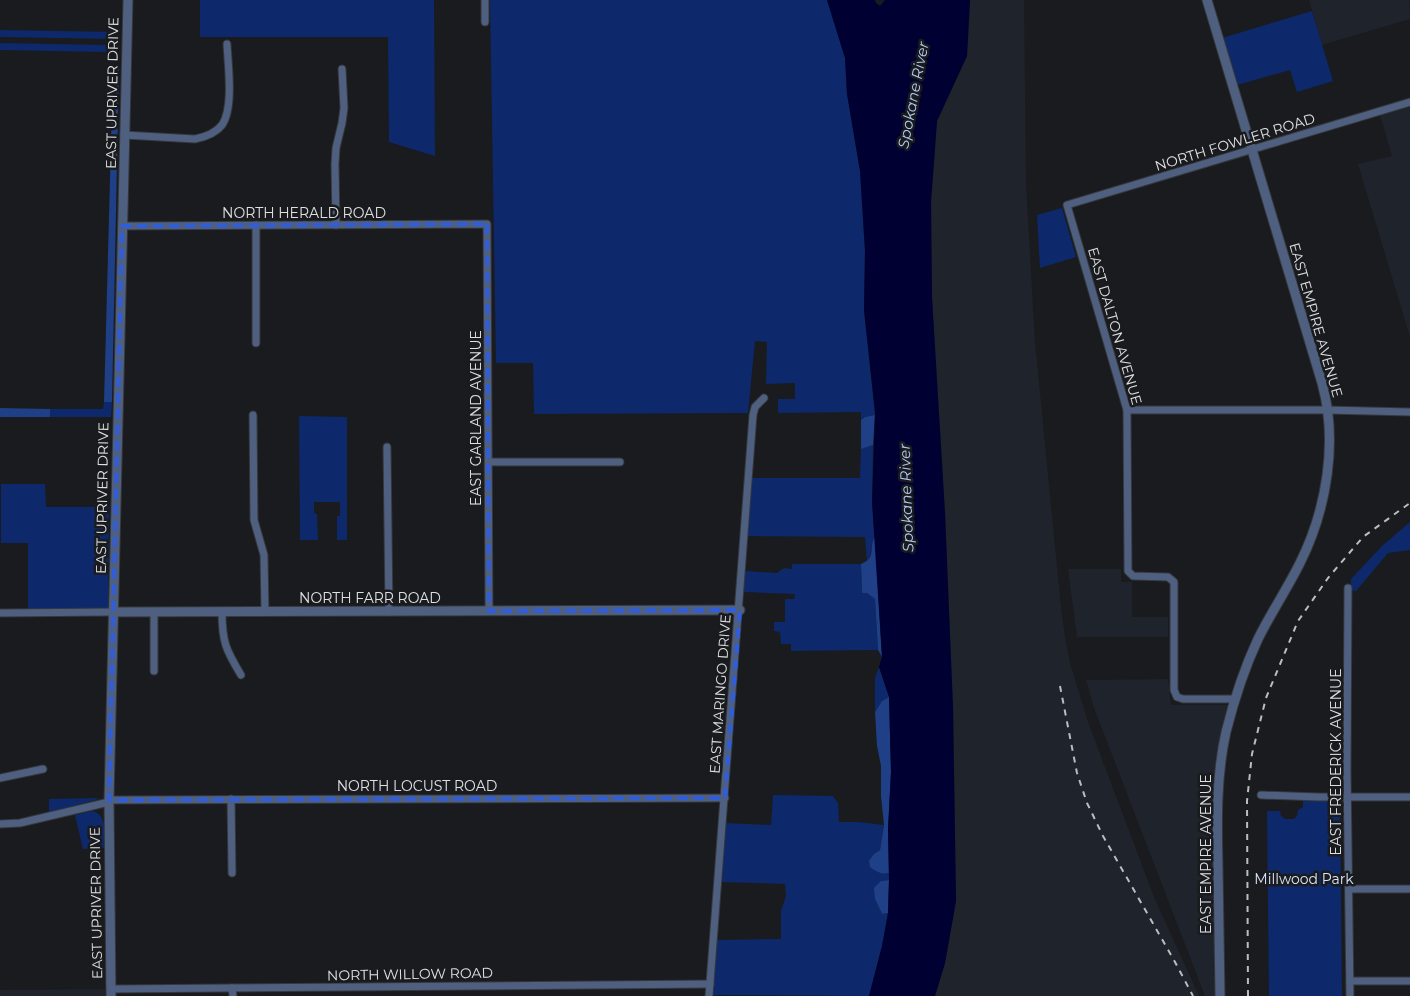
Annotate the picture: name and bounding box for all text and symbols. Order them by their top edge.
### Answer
street label: EAST UPRIVER DRIVE [102,17,122,169]
water label: Spokane River [893,39,933,150]
street label: NORTH FOWLER ROAD [1153,109,1317,175]
street label: NORTH HERALD ROAD [222,204,386,222]
street label: EAST EMPIRE AVENUE [1285,241,1347,399]
street label: EAST DALTON AVENUE [1084,245,1146,407]
street label: EAST GARLAND AVENUE [467,330,485,506]
street label: EAST UPRIVER DRIVE [92,422,112,574]
water label: Spokane River [895,442,917,553]
street label: NORTH FARR ROAD [299,589,441,607]
street label: EAST MARINGO DRIVE [705,614,735,774]
street label: EAST FREDERICK AVENUE [1327,668,1345,856]
street label: EAST EMPIRE AVENUE [1197,774,1215,934]
street label: NORTH LOCUST ROAD [337,777,497,795]
street label: EAST UPRIVER DRIVE [86,827,106,979]
park label: Millwood Park [1254,870,1354,888]
street label: NORTH WILLOW ROAD [327,964,493,984]

